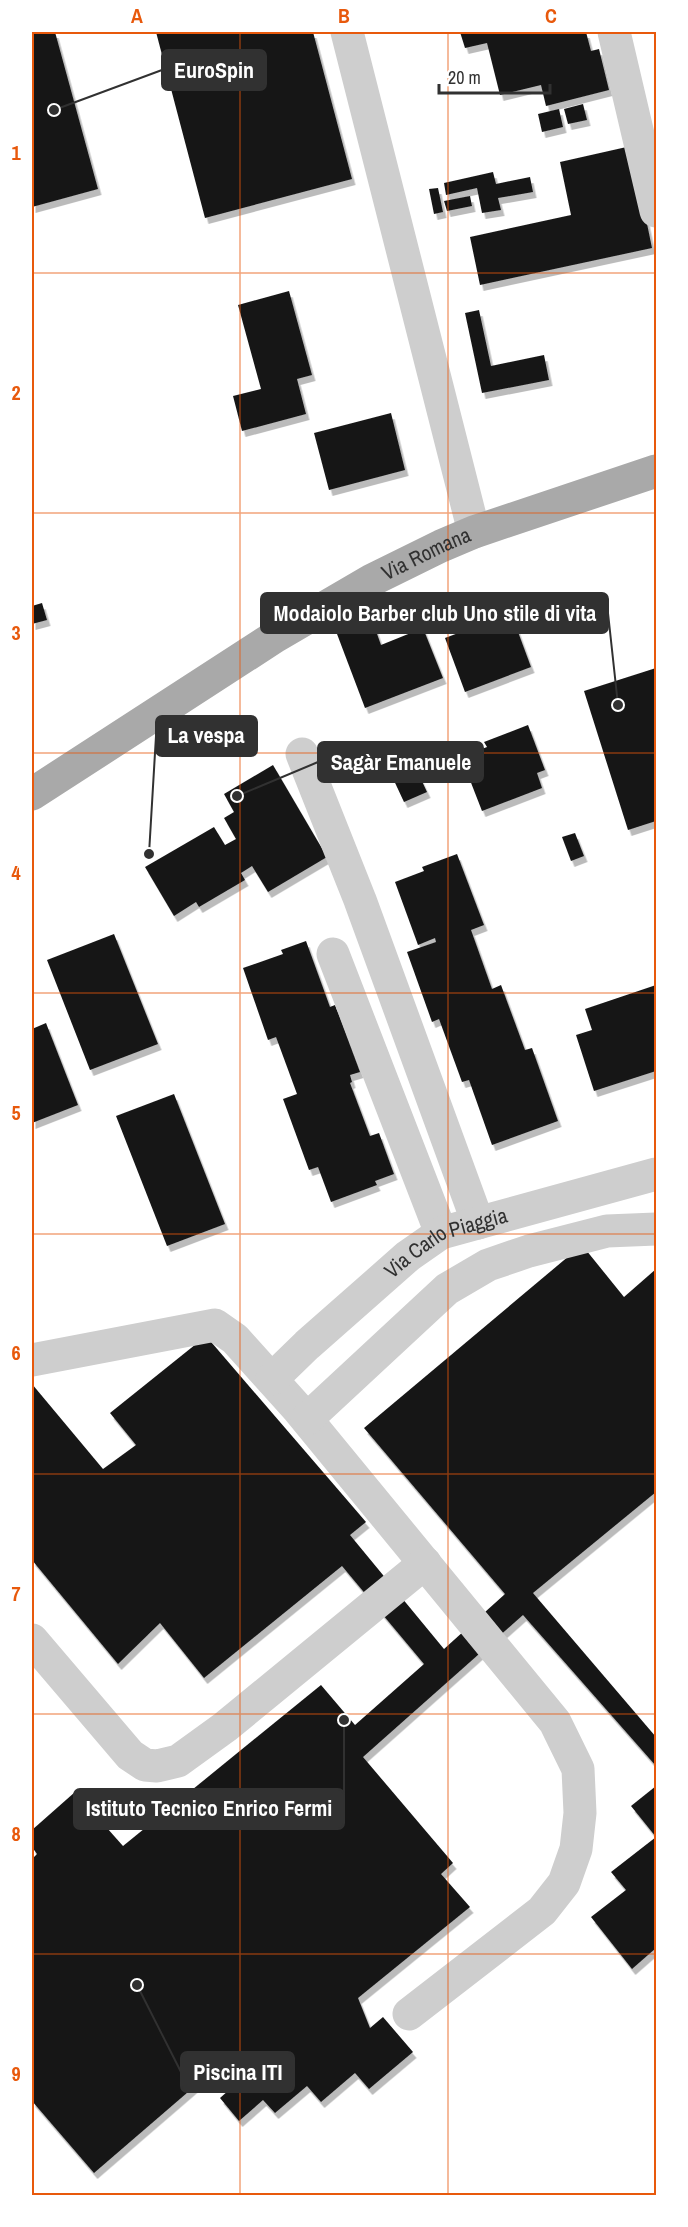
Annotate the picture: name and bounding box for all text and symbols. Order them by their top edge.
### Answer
text: A [131,2,143,29]
text: B [338,2,350,29]
text: C [545,2,557,29]
callout: EuroSpin [162,50,266,90]
text: EuroSpin [174,55,254,85]
scale bar [439,57,550,95]
text: 20 m [448,65,481,90]
text: 1 [11,139,21,166]
text: 2 [11,379,21,406]
street label: Via Romana [377,520,475,587]
callout: Modaiolo Barber club Uno stile di vita [261,593,608,633]
text: Modaiolo Barber club Uno stile di vita [274,598,596,628]
text: 3 [11,619,21,646]
callout: La vespa [156,716,257,756]
text: La vespa [167,720,245,750]
callout: Sagàr Emanuele [318,742,483,782]
text: Sagàr Emanuele [331,747,471,777]
text: 4 [11,859,21,886]
text: 5 [11,1099,21,1126]
street label: Via Carlo Piaggia [378,1200,511,1285]
text: 6 [11,1339,21,1366]
text: 7 [11,1580,21,1607]
callout: Istituto Tecnico Enrico Fermi [74,1789,344,1829]
text: Istituto Tecnico Enrico Fermi [86,1793,332,1823]
text: 8 [11,1820,21,1847]
callout: Piscina ITI [181,2052,294,2092]
text: Piscina ITI [193,2057,283,2087]
text: 9 [11,2060,21,2087]

